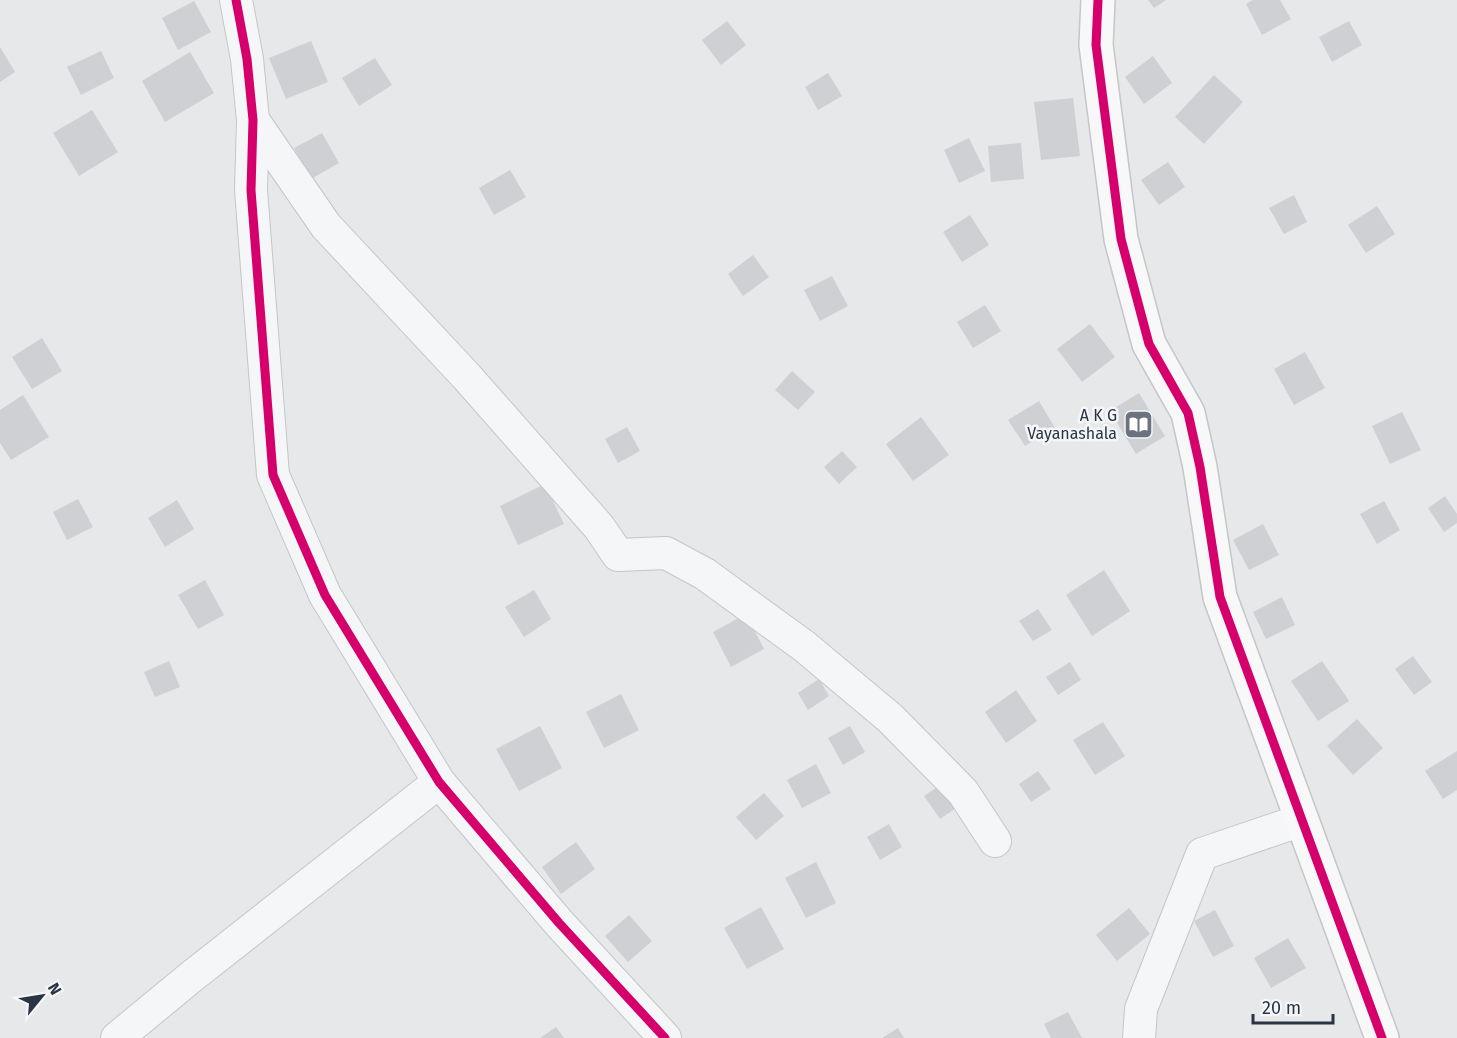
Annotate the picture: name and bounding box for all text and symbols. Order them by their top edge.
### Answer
place label: A K G Vayanashala [1027,406,1117,443]
library icon: A K G Vayanashala [1122,408,1154,440]
north arrow [12,966,72,1026]
text: N [44,979,65,998]
scale bar [1253,987,1332,1025]
text: 20 m [1262,997,1301,1019]

